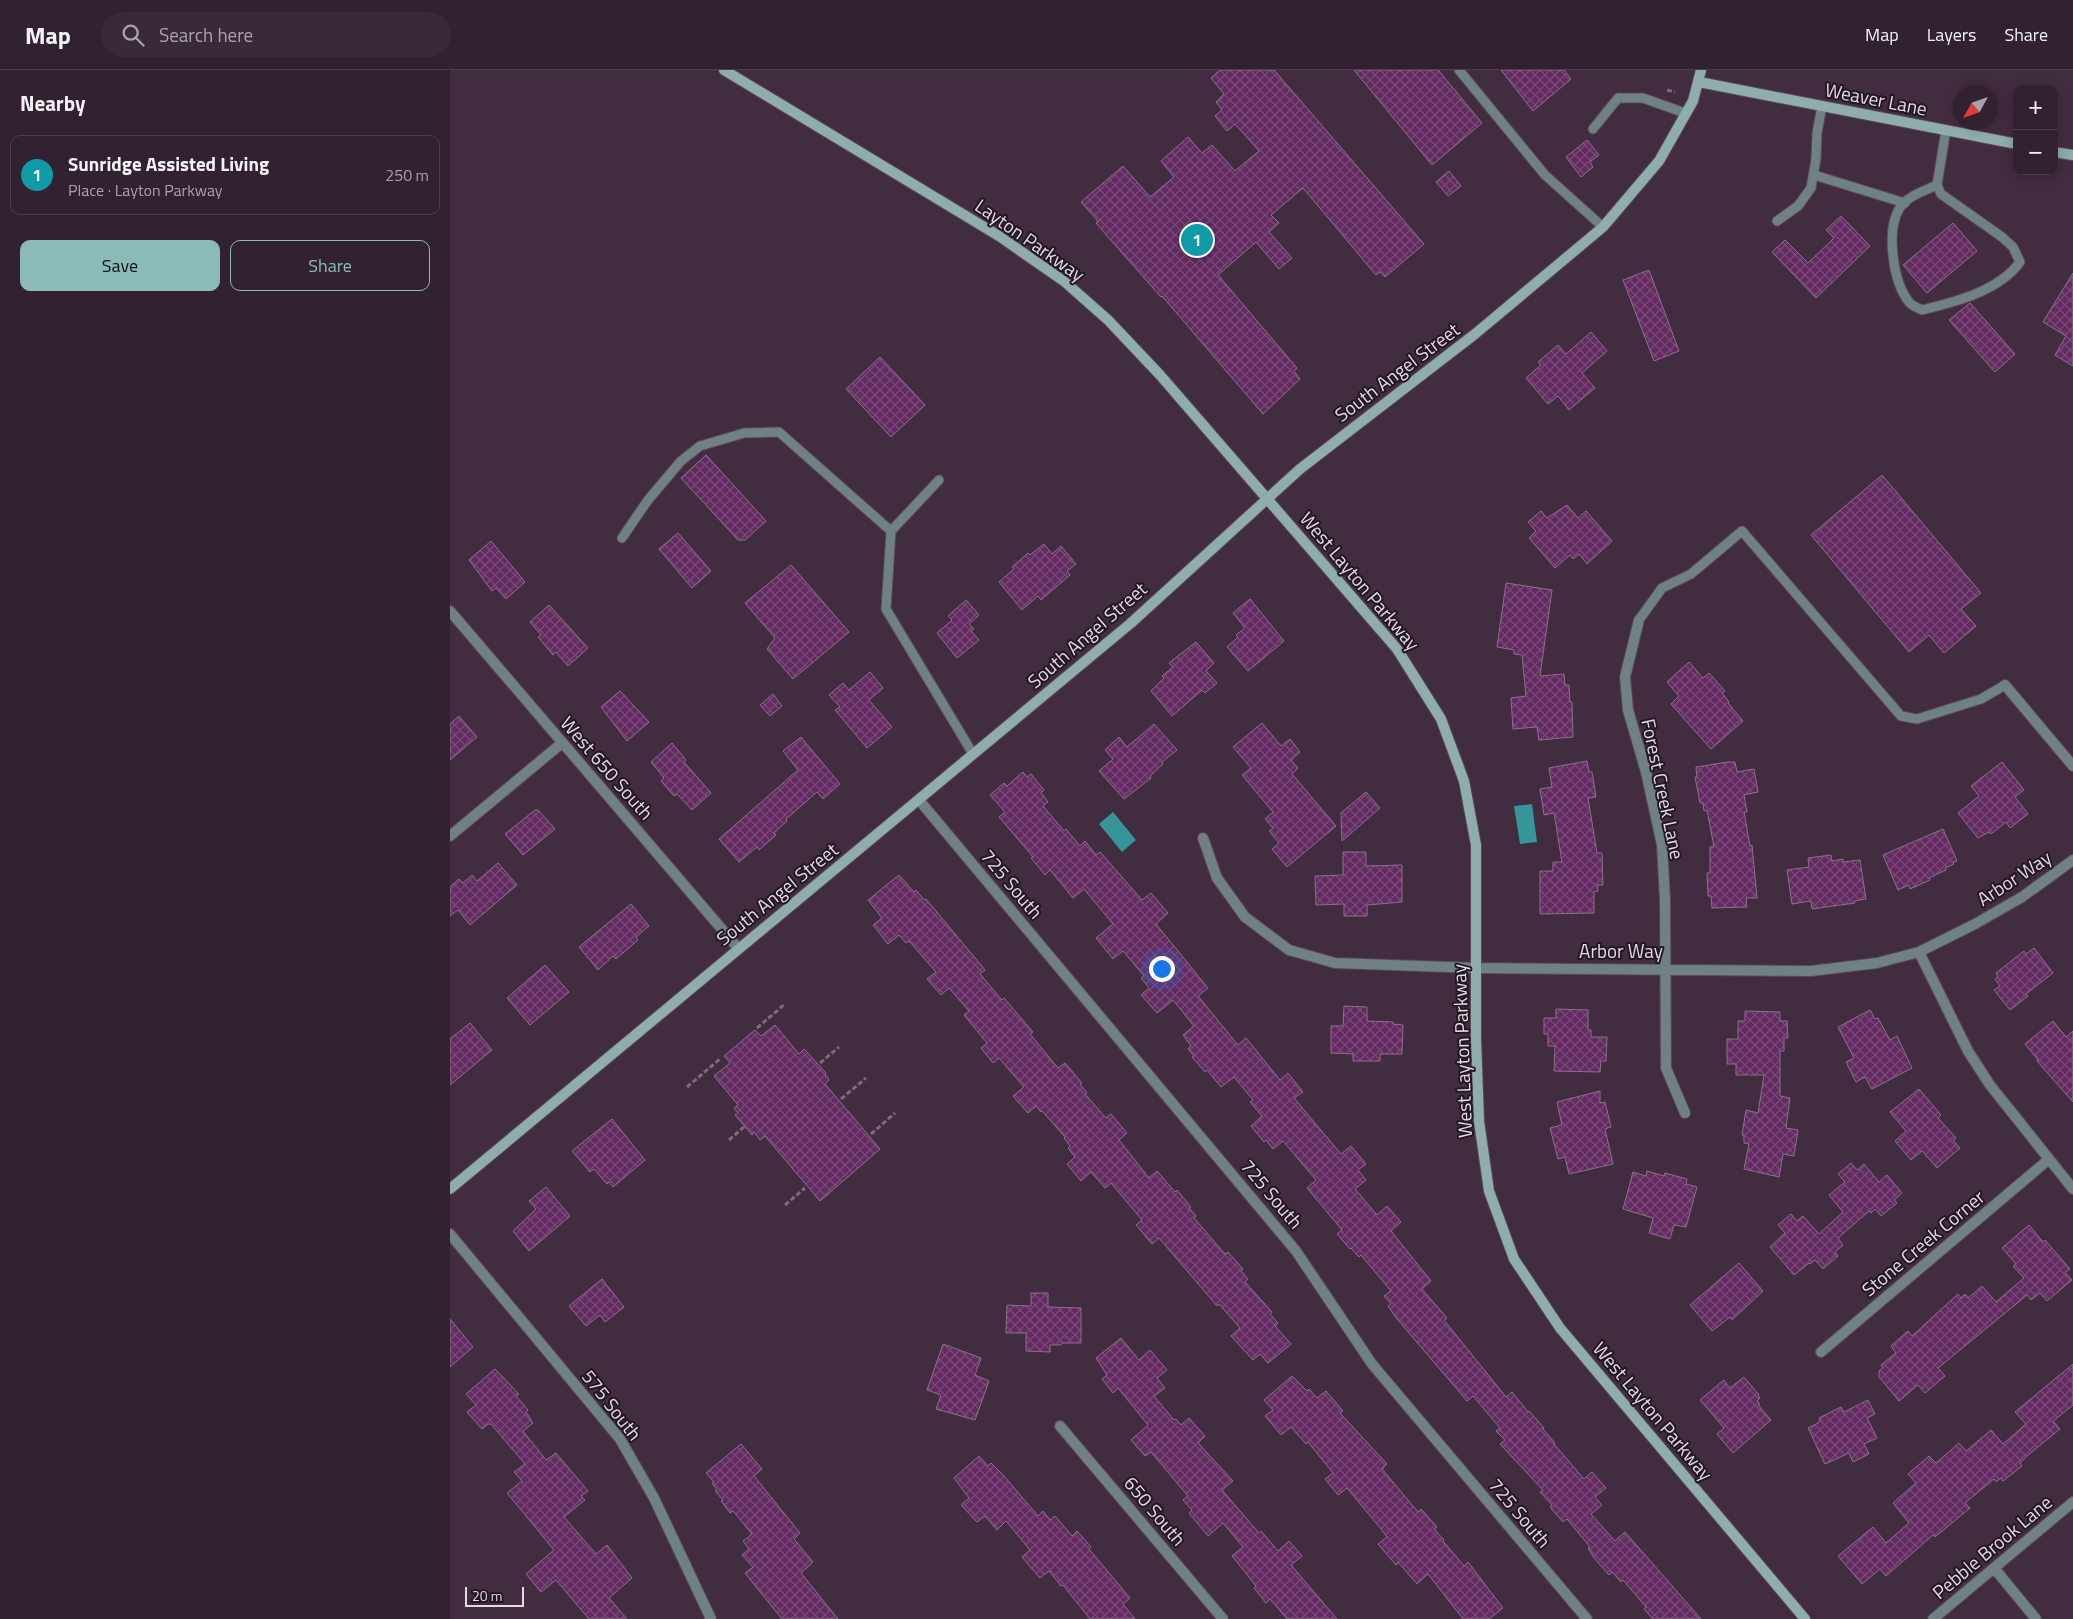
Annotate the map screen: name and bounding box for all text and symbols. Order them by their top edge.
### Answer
search box [101,12,451,57]
text: Map [25,17,71,53]
text: Search here [159,20,253,49]
icon: search [119,21,147,49]
text: Map [1865,21,1899,48]
text: Layers [1927,21,1976,48]
text: Share [2004,21,2048,48]
street label: Weaver Lane [1823,74,1930,123]
north arrow [1953,85,1998,130]
map controls [2013,85,2058,175]
button: + [2013,85,2058,130]
text: Nearby [20,87,85,119]
button: − [2013,130,2058,175]
text: Sunridge Assisted Living [68,149,269,178]
text: 1 [33,163,41,187]
text: 250 m [385,163,429,187]
text: Place · Layton Parkway [68,178,223,202]
street label: Layton Parkway [969,191,1091,288]
pin: 1 [1181,221,1213,259]
button: Save [20,240,220,291]
button: Share [230,240,430,291]
street label: South Angel Street [1328,315,1466,428]
street label: West Layton Parkway [1293,505,1427,657]
street label: South Angel Street [1021,574,1153,695]
street label: West 650 South [554,709,661,826]
street label: Forest Creek Lane [1634,716,1693,862]
street label: South Angel Street [709,835,844,952]
street label: 725 South [974,842,1050,925]
street label: Arbor Way [1971,843,2057,913]
street label: Arbor Way [1579,936,1663,965]
your location [1149,956,1175,982]
street label: West Layton Parkway [1444,964,1479,1138]
street label: 725 South [1234,1152,1310,1235]
street label: Stone Creek Corner [1855,1182,1991,1303]
street label: West Layton Parkway [1586,1335,1720,1487]
street label: 575 South [575,1363,649,1446]
street label: 650 South [1117,1469,1193,1552]
street label: 725 South [1482,1471,1558,1554]
street label: Pebble Brook Lane [1925,1488,2058,1606]
scale bar [465,1584,524,1607]
text: 20 m [472,1585,502,1606]

